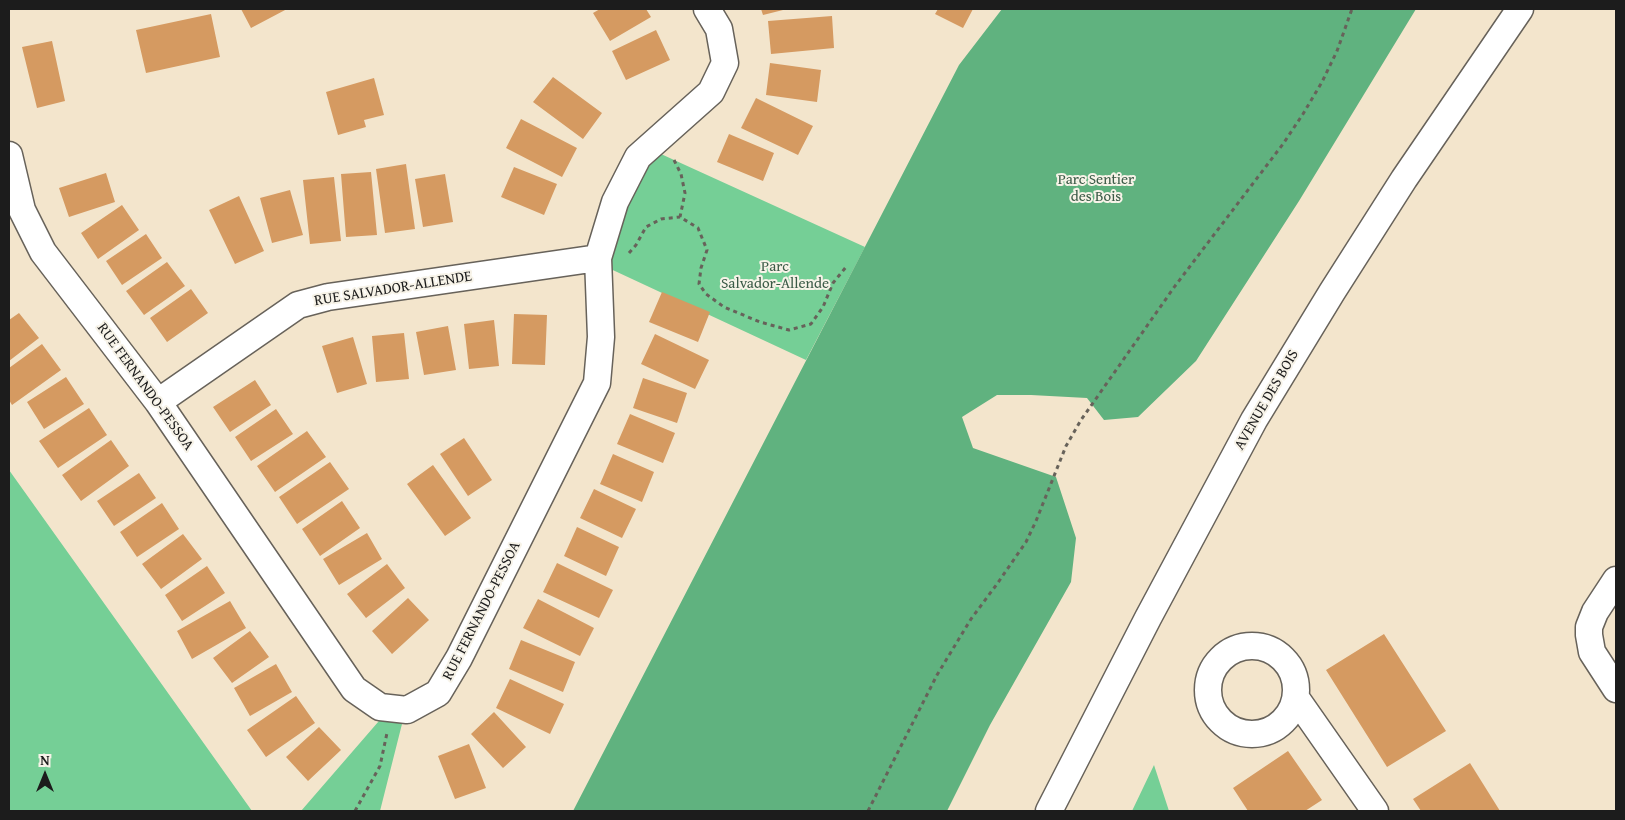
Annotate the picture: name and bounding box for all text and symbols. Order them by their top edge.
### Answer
park label: Parc Sentier des Bois [1058,171,1134,206]
park label: Parc Salvador-Allende [721,258,829,293]
street label: RUE SALVADOR-ALLENDE [313,268,473,310]
street label: RUE FERNANDO-PESSOA [93,320,197,454]
street label: AVENUE DES BOIS [1231,347,1303,453]
street label: RUE FERNANDO-PESSOA [439,539,525,683]
north arrow [20,750,70,800]
text: N [40,750,50,770]

